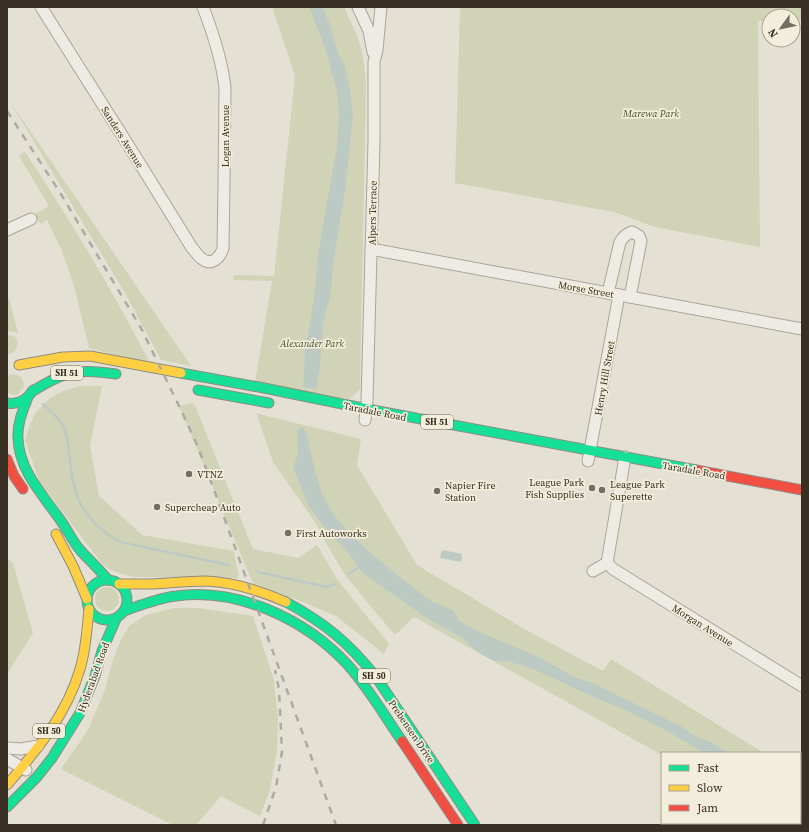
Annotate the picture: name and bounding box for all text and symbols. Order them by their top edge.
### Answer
north arrow [761,8,801,48]
text: N [765,26,782,41]
street label: Sanders Avenue [98,104,147,171]
street label: Logan Avenue [219,105,232,167]
park label: Marewa Park [622,107,679,120]
street label: Alpers Terrace [365,180,380,246]
street label: Morse Street [557,278,615,301]
park label: Alexander Park [279,337,344,350]
street label: Henry Hill Street [592,339,618,416]
road number: SH 51 [51,366,83,380]
street label: Taradale Road [342,399,408,424]
road number: SH 51 [421,415,453,429]
street label: Taradale Road [661,459,727,482]
place label: VTNZ [197,468,223,481]
marker: VTNZ [184,469,194,479]
place label: League Park Fish Supplies [525,476,585,501]
place label: League Park Superette [610,478,665,503]
place label: Napier Fire Station [445,479,495,504]
marker: League Park Fish Supplies [587,483,597,493]
marker: League Park Superette [597,485,607,495]
marker: Napier Fire Station [432,486,442,496]
place label: Supercheap Auto [165,501,241,514]
marker: Supercheap Auto [152,502,162,512]
place label: First Autoworks [296,527,366,540]
marker: First Autoworks [283,528,293,538]
street label: Morgan Avenue [670,601,736,649]
street label: Hyderabad Road [75,640,112,714]
road number: SH 50 [358,669,390,683]
street label: Prebensen Drive [386,697,438,766]
road number: SH 50 [33,724,65,738]
legend [661,752,801,824]
text: Fast [697,760,719,776]
text: Slow [697,780,723,796]
text: Jam [696,800,718,816]

